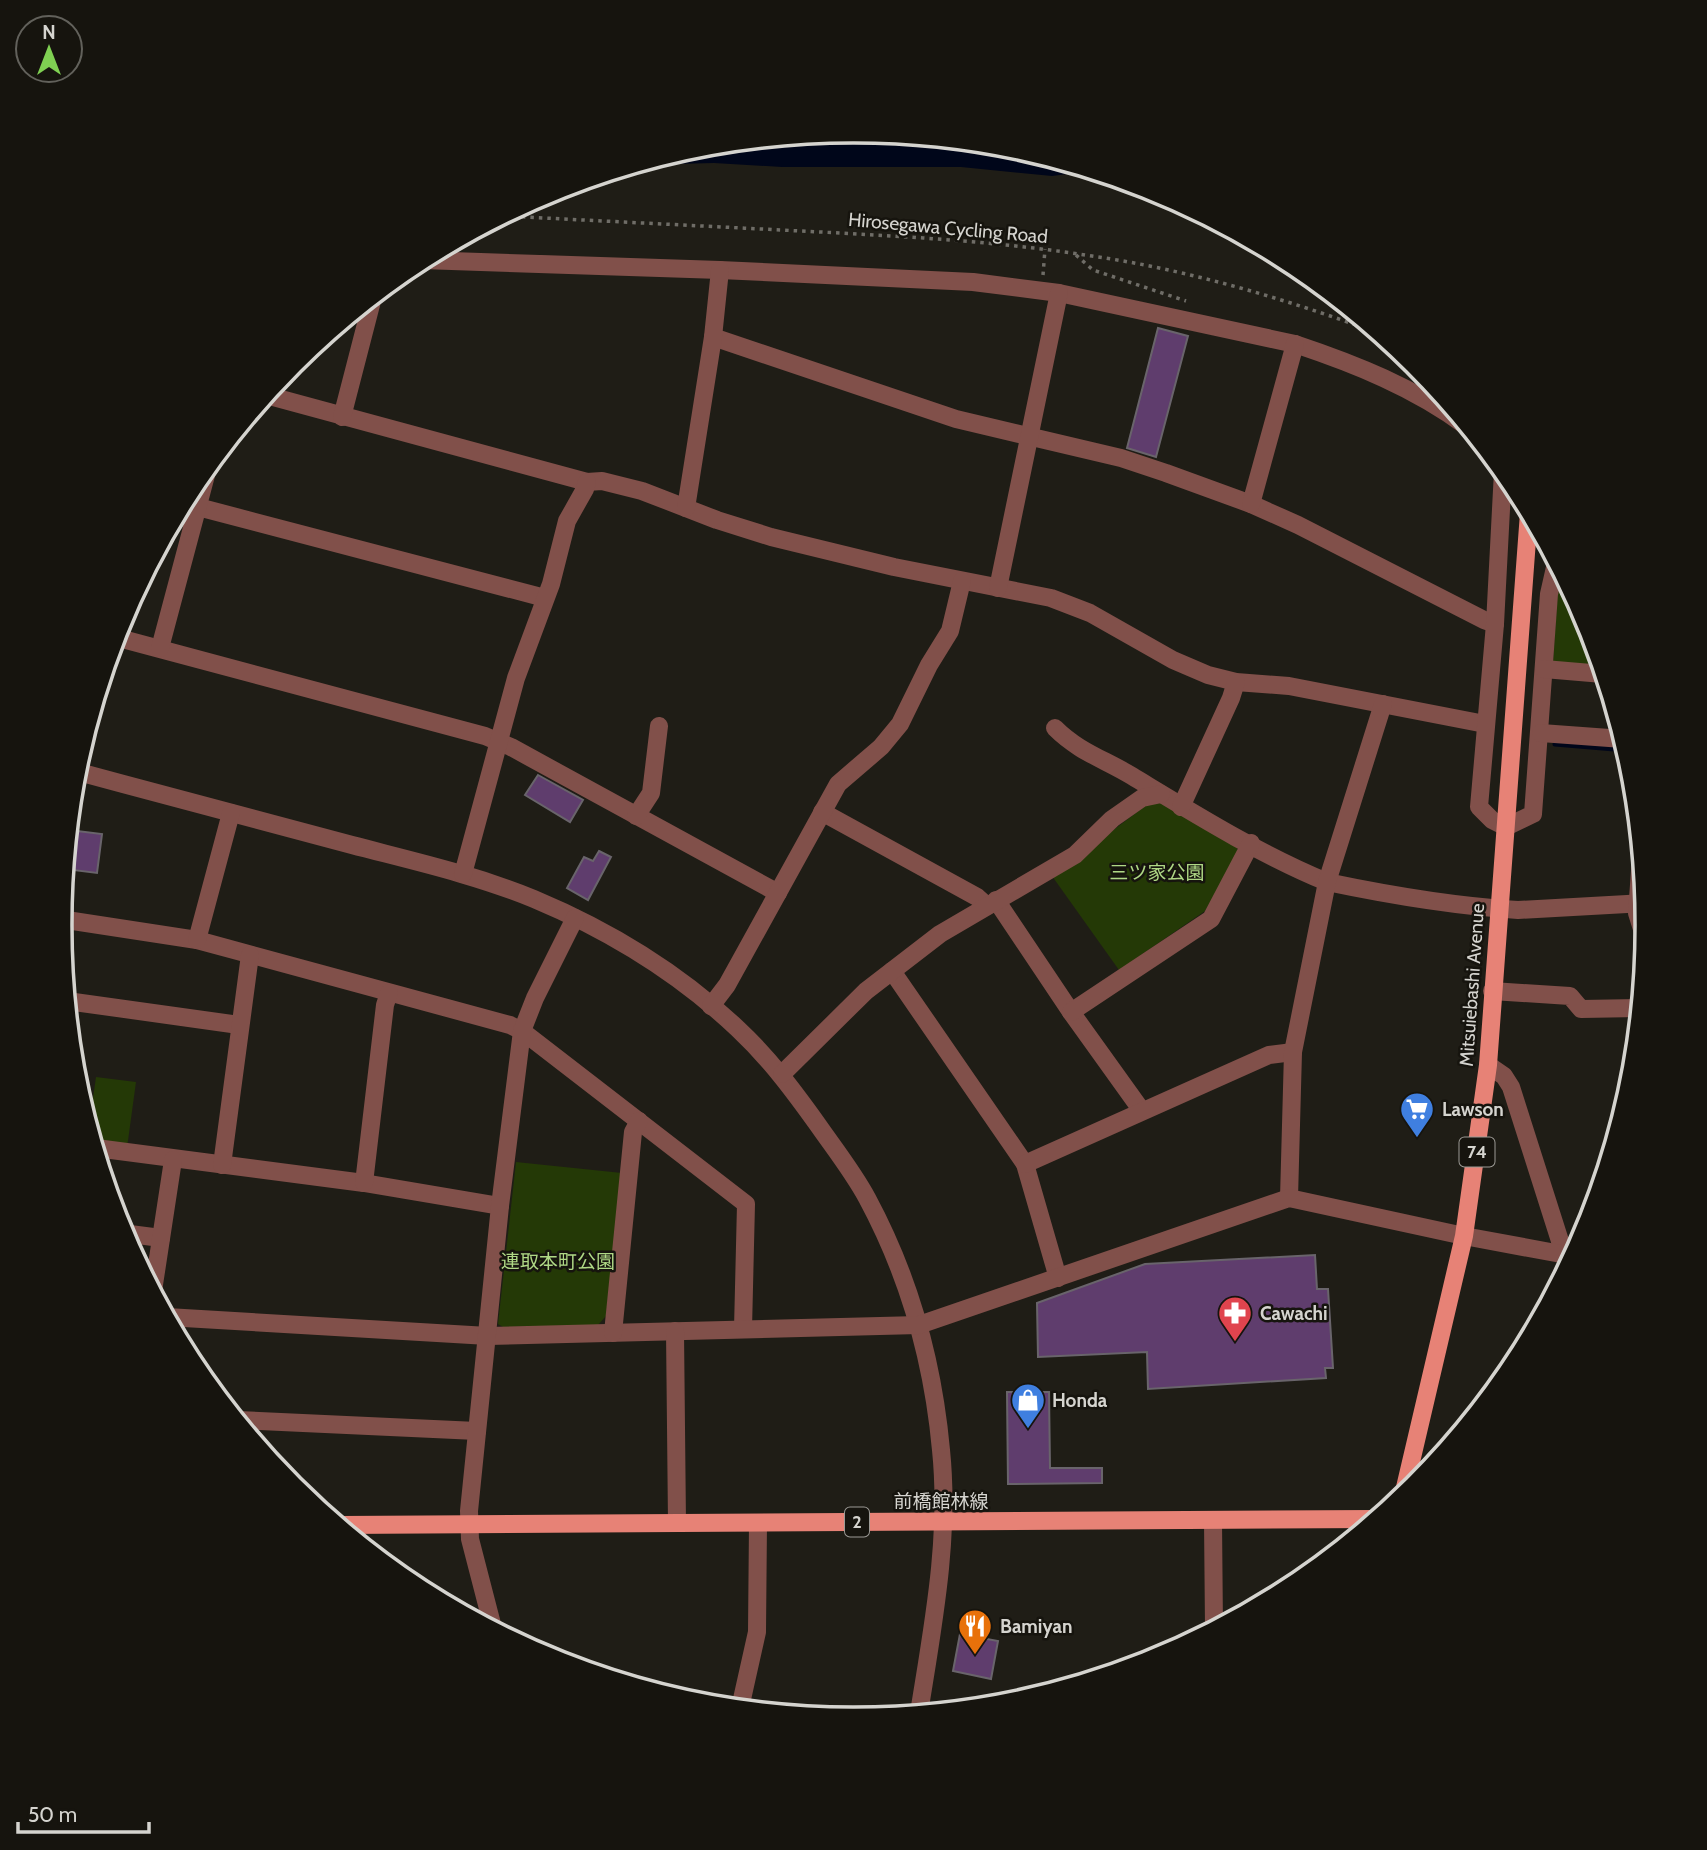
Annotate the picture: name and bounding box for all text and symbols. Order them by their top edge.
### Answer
north arrow [14,14,84,84]
text: N [42,21,56,44]
street label: Hirosegawa Cycling Road [847,208,1049,248]
park label: 三ツ家公園 [1109,861,1205,884]
street label: Mitsuiebashi Avenue [1455,902,1489,1067]
supermarket icon: Lawson [1398,1090,1436,1139]
place label: Lawson [1442,1098,1504,1121]
road number: 74 [1460,1138,1494,1167]
park label: 連取本町公園 [501,1250,615,1273]
pharmacy icon: Cawachi [1216,1294,1254,1343]
place label: Cawachi [1260,1302,1328,1325]
shop icon: Honda [1009,1381,1047,1430]
place label: Honda [1052,1389,1108,1412]
street label: 前橋館林線 [893,1490,989,1513]
road number: 2 [845,1507,869,1536]
restaurant icon: Bamiyan [956,1607,994,1656]
place label: Bamiyan [1000,1615,1072,1638]
scale bar [18,1790,149,1834]
text: 50 m [28,1802,77,1827]

